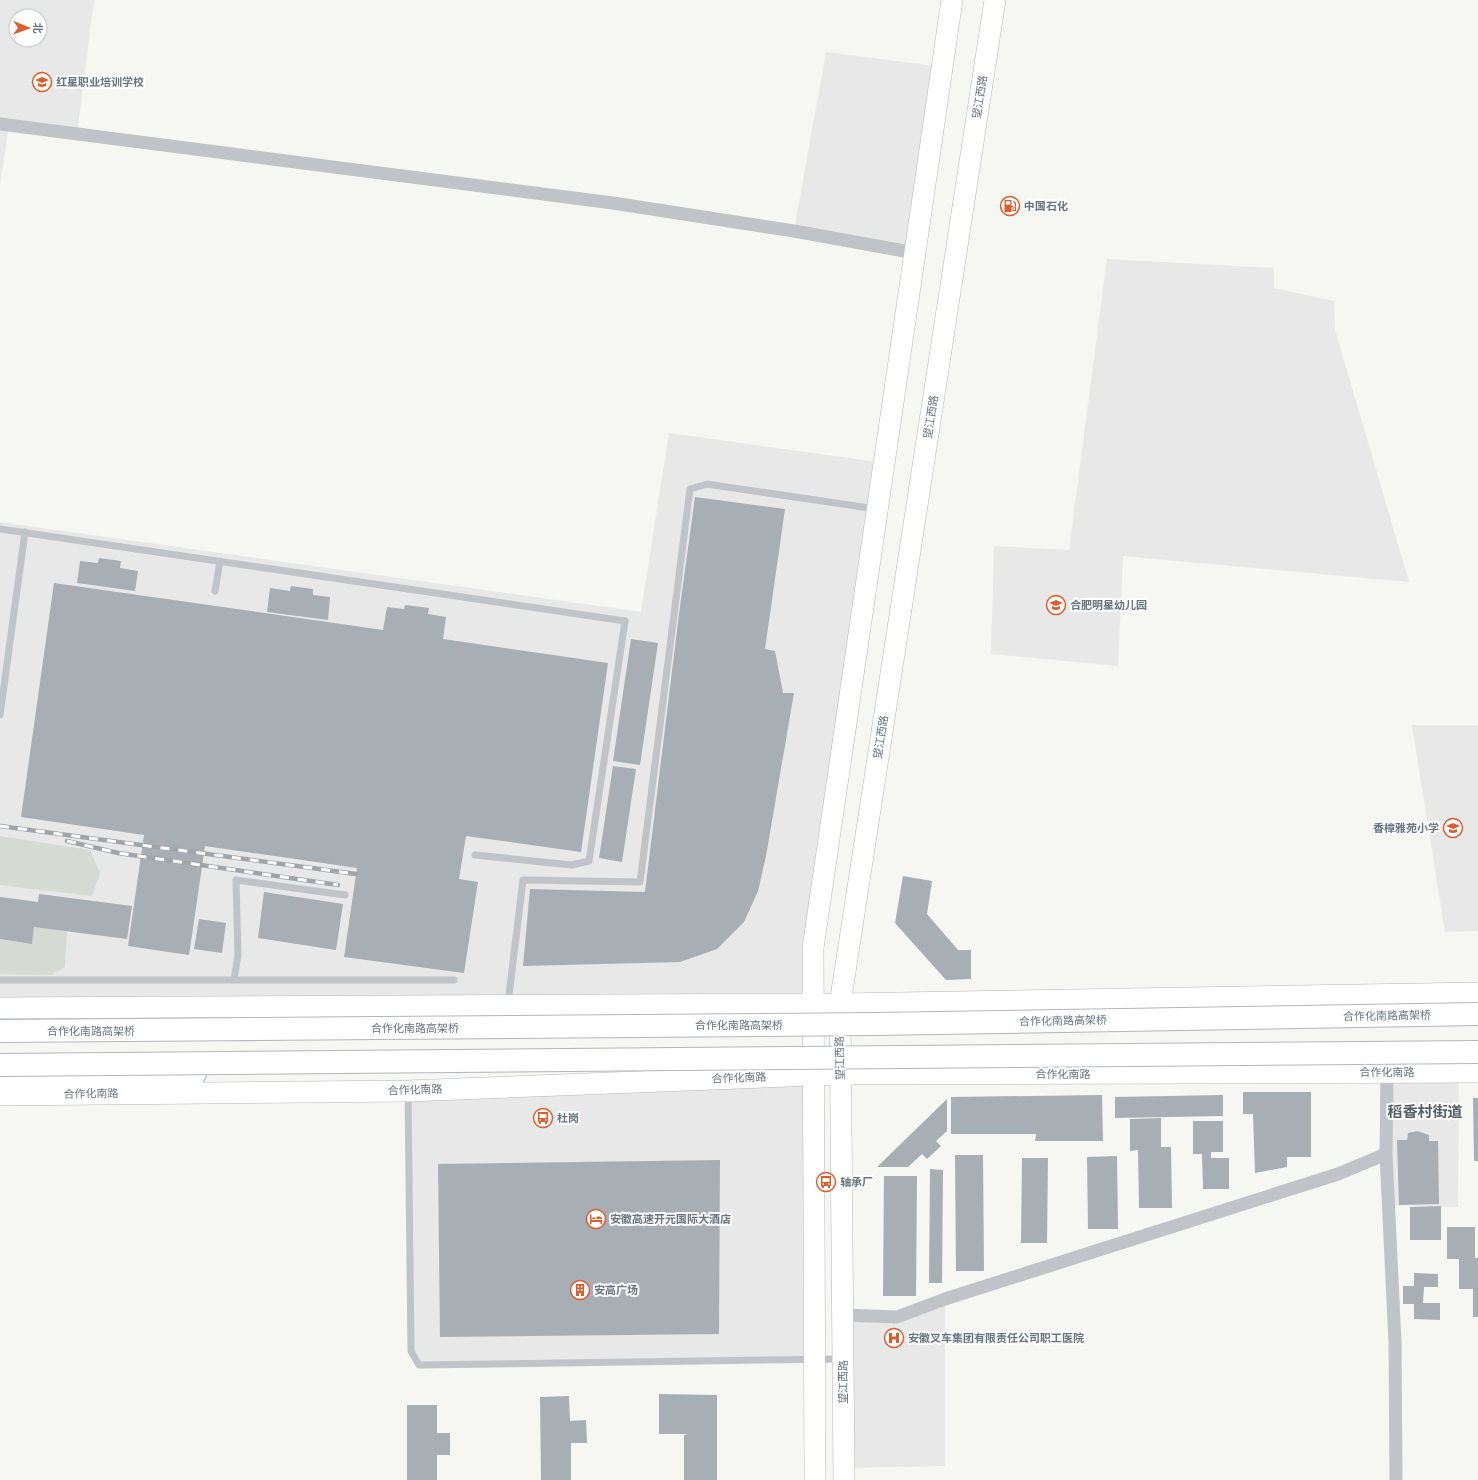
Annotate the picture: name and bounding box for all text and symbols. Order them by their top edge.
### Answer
north arrow [8,8,48,48]
text: 北 [31,23,44,34]
school or university icon: 红星职业培训学校 [31,71,53,93]
street label: 望江西路 [970,74,990,120]
place label: 红星职业培训学校 [56,76,144,89]
fuel station icon: 中国石化 [999,195,1021,217]
place label: 中国石化 [1024,200,1068,213]
street label: 望江西路 [921,394,941,440]
school or university icon: 合肥明星幼儿园 [1045,594,1067,616]
place label: 合肥明星幼儿园 [1070,599,1147,612]
street label: 望江西路 [871,714,891,760]
school or university icon: 香樟雅苑小学 [1442,817,1464,839]
place label: 香樟雅苑小学 [1373,822,1439,835]
street label: 合作化南路高架桥 [1343,1009,1431,1023]
street label: 合作化南路高架桥 [1019,1014,1107,1028]
street label: 合作化南路高架桥 [695,1019,783,1032]
street label: 合作化南路高架桥 [371,1022,459,1035]
street label: 合作化南路高架桥 [47,1025,135,1038]
street label: 望江西路 [833,1036,847,1080]
street label: 合作化南路 [1360,1066,1415,1079]
street label: 合作化南路 [1036,1068,1091,1081]
street label: 合作化南路 [711,1071,767,1085]
street label: 合作化南路 [387,1083,443,1097]
street label: 合作化南路 [63,1087,119,1101]
district label: 稻香村街道 [1387,1103,1463,1121]
bus stop icon: 杜岗 [532,1107,554,1129]
place label: 杜岗 [557,1112,579,1125]
bus stop icon: 轴承厂 [815,1171,837,1193]
place label: 轴承厂 [840,1176,873,1189]
hotel icon: 安徽高速开元国际大酒店 [585,1208,607,1230]
place label: 安徽高速开元国际大酒店 [610,1213,731,1226]
building icon: 安高广场 [569,1279,591,1301]
place label: 安高广场 [594,1284,638,1297]
hospital icon: 安徽叉车集团有限责任公司职工医院 [883,1327,905,1349]
place label: 安徽叉车集团有限责任公司职工医院 [908,1332,1084,1345]
street label: 望江西路 [837,1360,850,1404]

